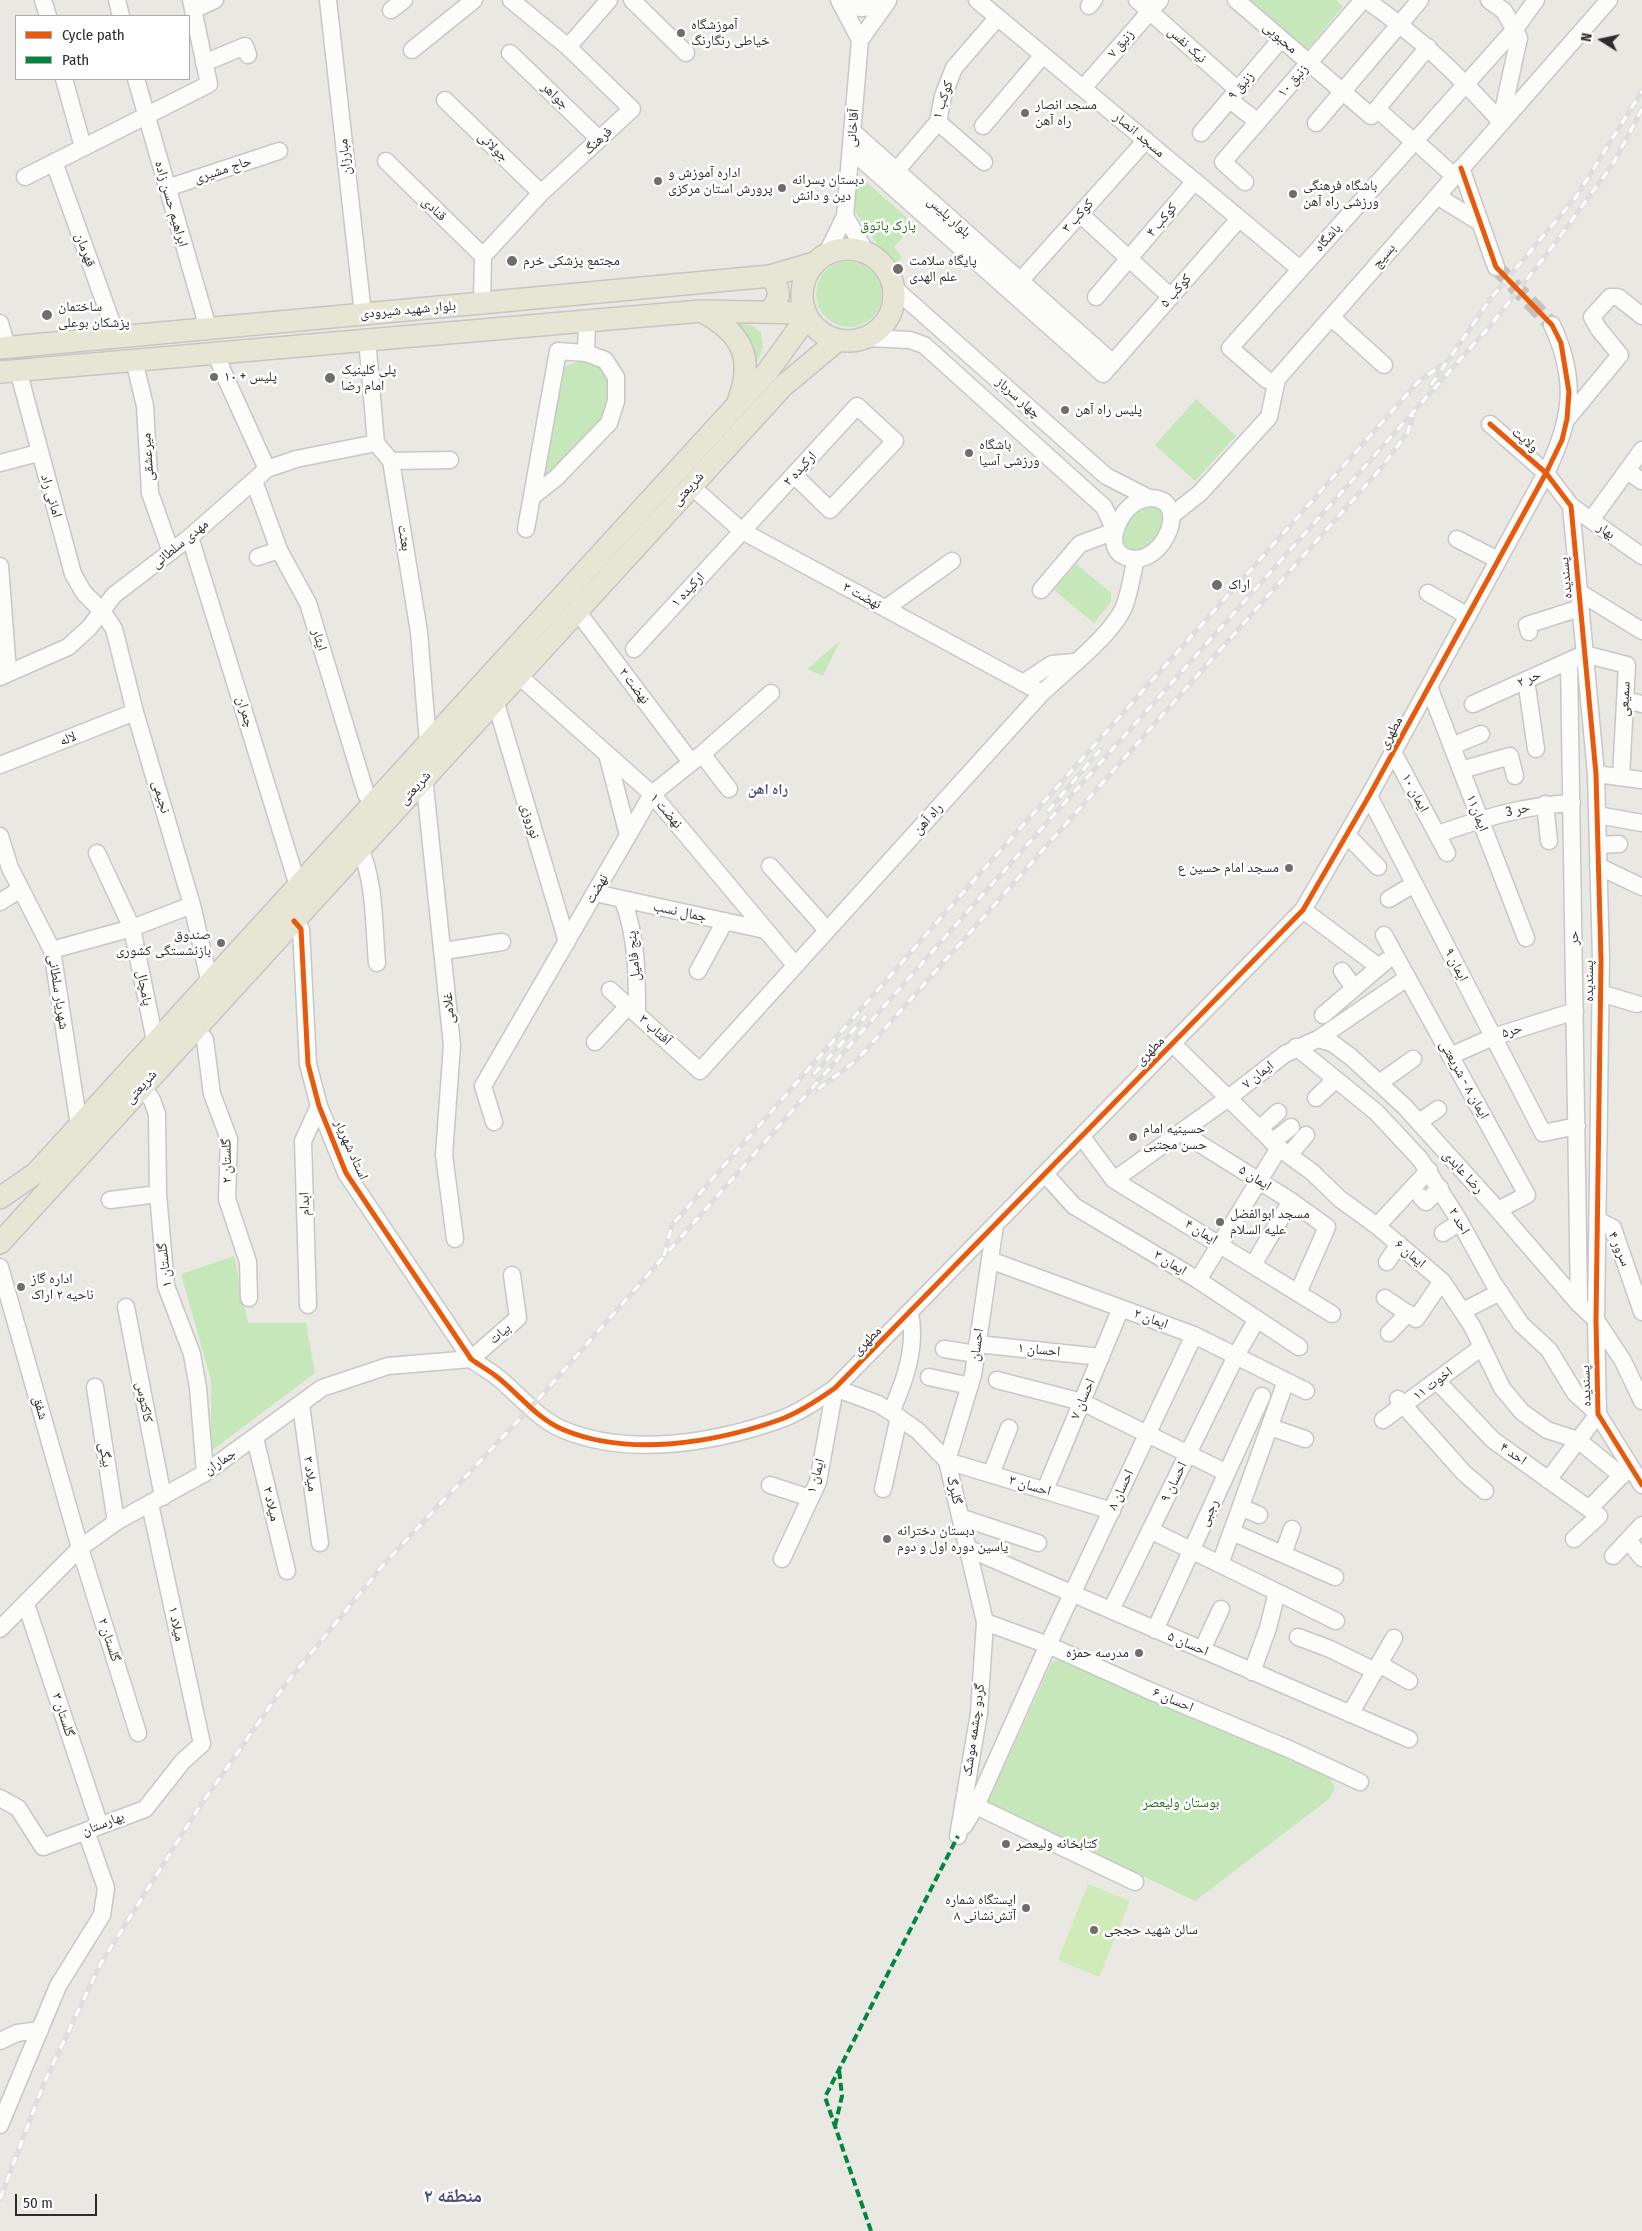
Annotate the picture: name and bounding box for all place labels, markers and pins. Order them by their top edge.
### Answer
place label: آموزشگاه خیاطی رنگارنگ [691,17,770,49]
marker: آموزشگاه خیاطی رنگارنگ [675,27,687,39]
place label: مسجد انصار راه آهن [1035,97,1097,130]
marker: مسجد انصار راه آهن [1019,107,1031,119]
place label: اداره آموزش و پرورش استان مرکزی [668,165,773,198]
place label: دبستان پسرانه دین و دانش [792,172,864,204]
marker: اداره آموزش و پرورش استان مرکزی [652,175,664,187]
place label: باشگاه فرهنگی ورزشی راه آهن [1303,178,1379,210]
marker: دبستان پسرانه دین و دانش [776,182,788,194]
marker: باشگاه فرهنگی ورزشی راه آهن [1287,188,1299,200]
place label: مجتمع پزشکی خرم [523,253,620,269]
place label: پایگاه سلامت علم الهدی [909,253,977,286]
marker: مجتمع پزشکی خرم [505,254,519,268]
marker: پایگاه سلامت علم الهدی [891,262,905,276]
place label: ساختمان پزشکان بوعلی [58,299,130,332]
marker: ساختمان پزشکان بوعلی [40,308,54,322]
place label: پلی کلینیک امام رضا [341,362,396,394]
place label: پلیس + ۱۰ [224,369,277,385]
marker: پلیس + ۱۰ [208,371,220,383]
marker: پلی کلینیک امام رضا [323,371,337,385]
place label: پلیس راه آهن [1075,402,1142,418]
marker: پلیس راه آهن [1059,404,1071,416]
place label: باشگاه ورزشی آسیا [979,437,1040,470]
marker: باشگاه ورزشی آسیا [963,447,975,459]
place label: اراک [1228,577,1250,593]
marker: اراک [1210,578,1224,592]
place label: مسجد امام حسین ع [1178,860,1279,876]
marker: مسجد امام حسین ع [1283,862,1295,874]
place label: صندوق بازنشستگی کشوری [116,927,211,960]
marker: صندوق بازنشستگی کشوری [215,937,227,949]
place label: حسینیه امام حسن مجتبی [1143,1121,1207,1154]
marker: حسینیه امام حسن مجتبی [1127,1131,1139,1143]
place label: مسجد ابوالفضل علیه السلام [1230,1206,1310,1238]
marker: مسجد ابوالفضل علیه السلام [1214,1216,1226,1228]
place label: اداره گاز ناحیه ۲ اراک [31,1271,94,1304]
marker: اداره گاز ناحیه ۲ اراک [15,1281,27,1293]
place label: دبستان دخترانه یاسین دوره اول و دوم [897,1523,1008,1555]
marker: دبستان دخترانه یاسین دوره اول و دوم [881,1533,893,1545]
place label: مدرسه حمزه [1066,1645,1129,1661]
marker: مدرسه حمزه [1133,1647,1145,1659]
place label: کتابخانه ولیعصر [1016,1836,1097,1852]
marker: کتابخانه ولیعصر [1000,1838,1012,1850]
place label: ایستگاه شماره ۸ آتش‌نشانی [945,1892,1016,1924]
marker: ایستگاه شماره ۸ آتش‌نشانی [1020,1902,1032,1914]
place label: سالن شهید حججی [1104,1922,1198,1938]
marker: سالن شهید حججی [1088,1924,1100,1936]

